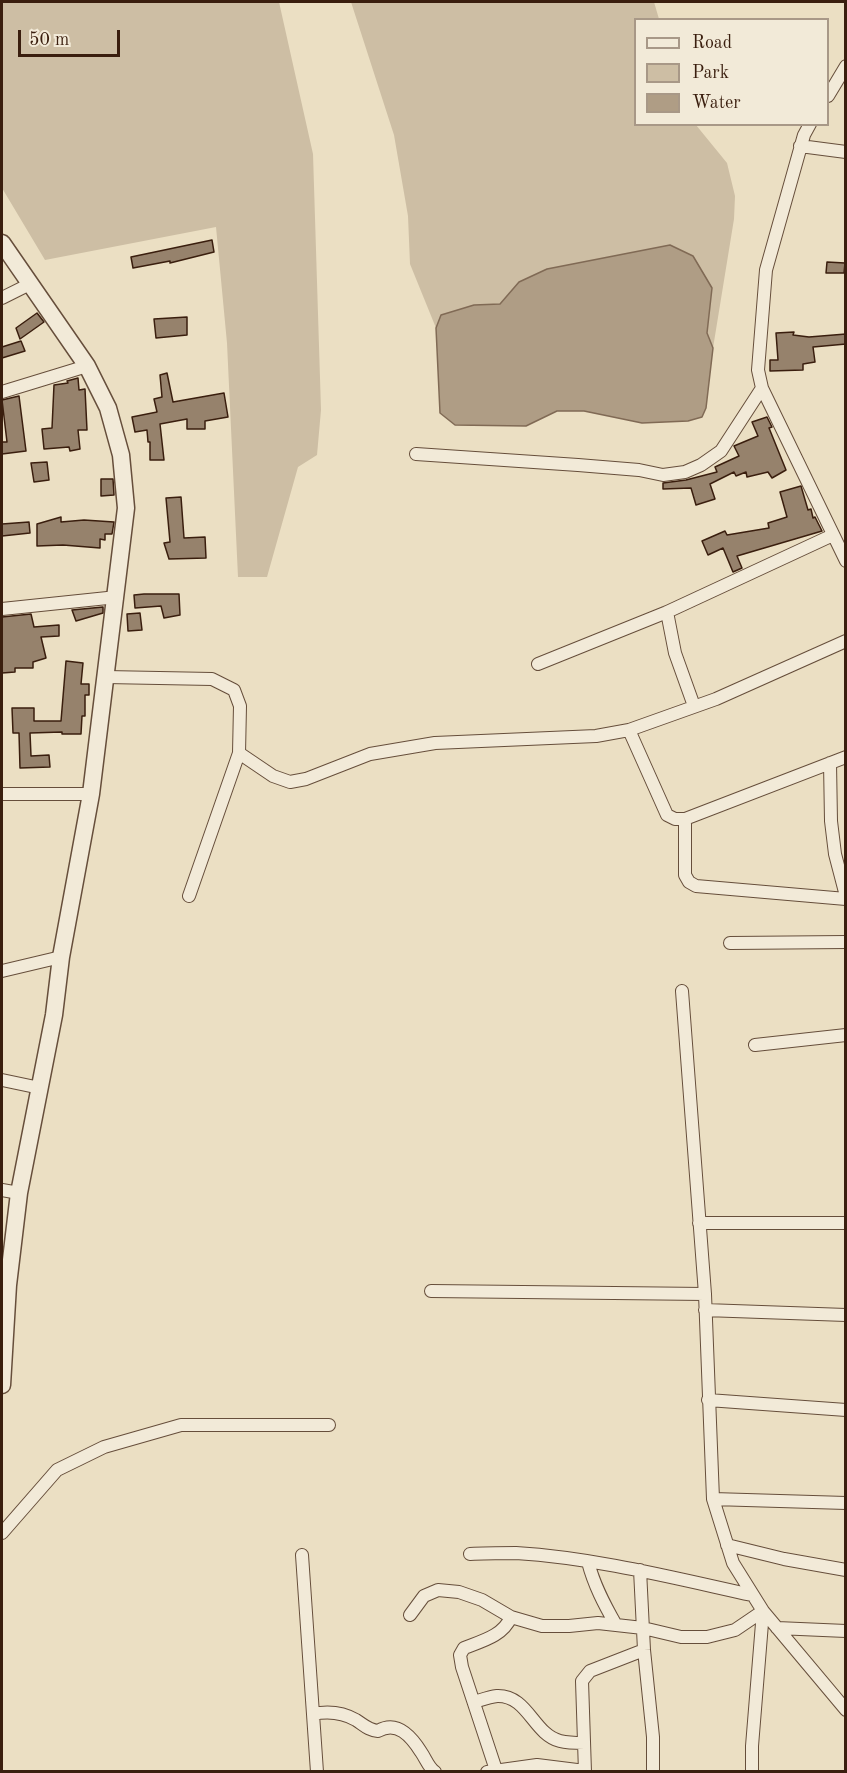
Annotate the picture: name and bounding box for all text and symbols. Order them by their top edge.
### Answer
scale bar [21,18,123,56]
legend [634,18,829,126]
text: 50 m [29,31,69,49]
text: Road [692,34,732,52]
text: Park [692,64,729,82]
text: Water [692,94,741,112]

